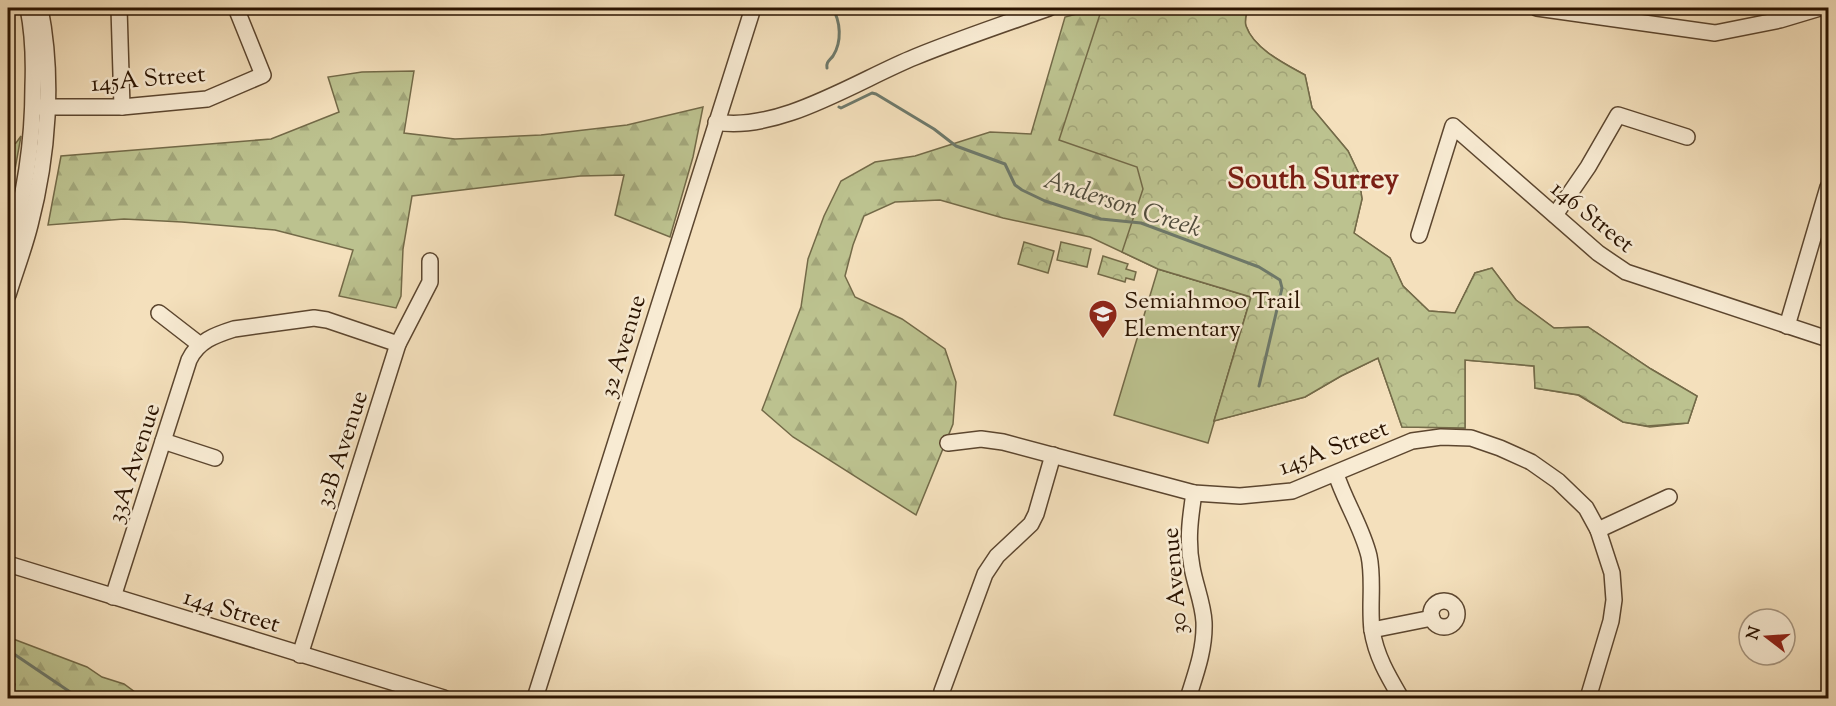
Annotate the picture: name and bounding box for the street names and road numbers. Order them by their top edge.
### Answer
street label: 145A Street [89,58,207,102]
street label: 146 Street [1543,173,1641,262]
street label: 32 Avenue [592,291,656,402]
street label: 32B Avenue [308,387,378,513]
street label: 33A Avenue [100,399,170,528]
street label: 145A Street [1274,412,1394,485]
street label: 30 Avenue [1154,526,1198,636]
street label: 144 Street [179,581,284,643]

